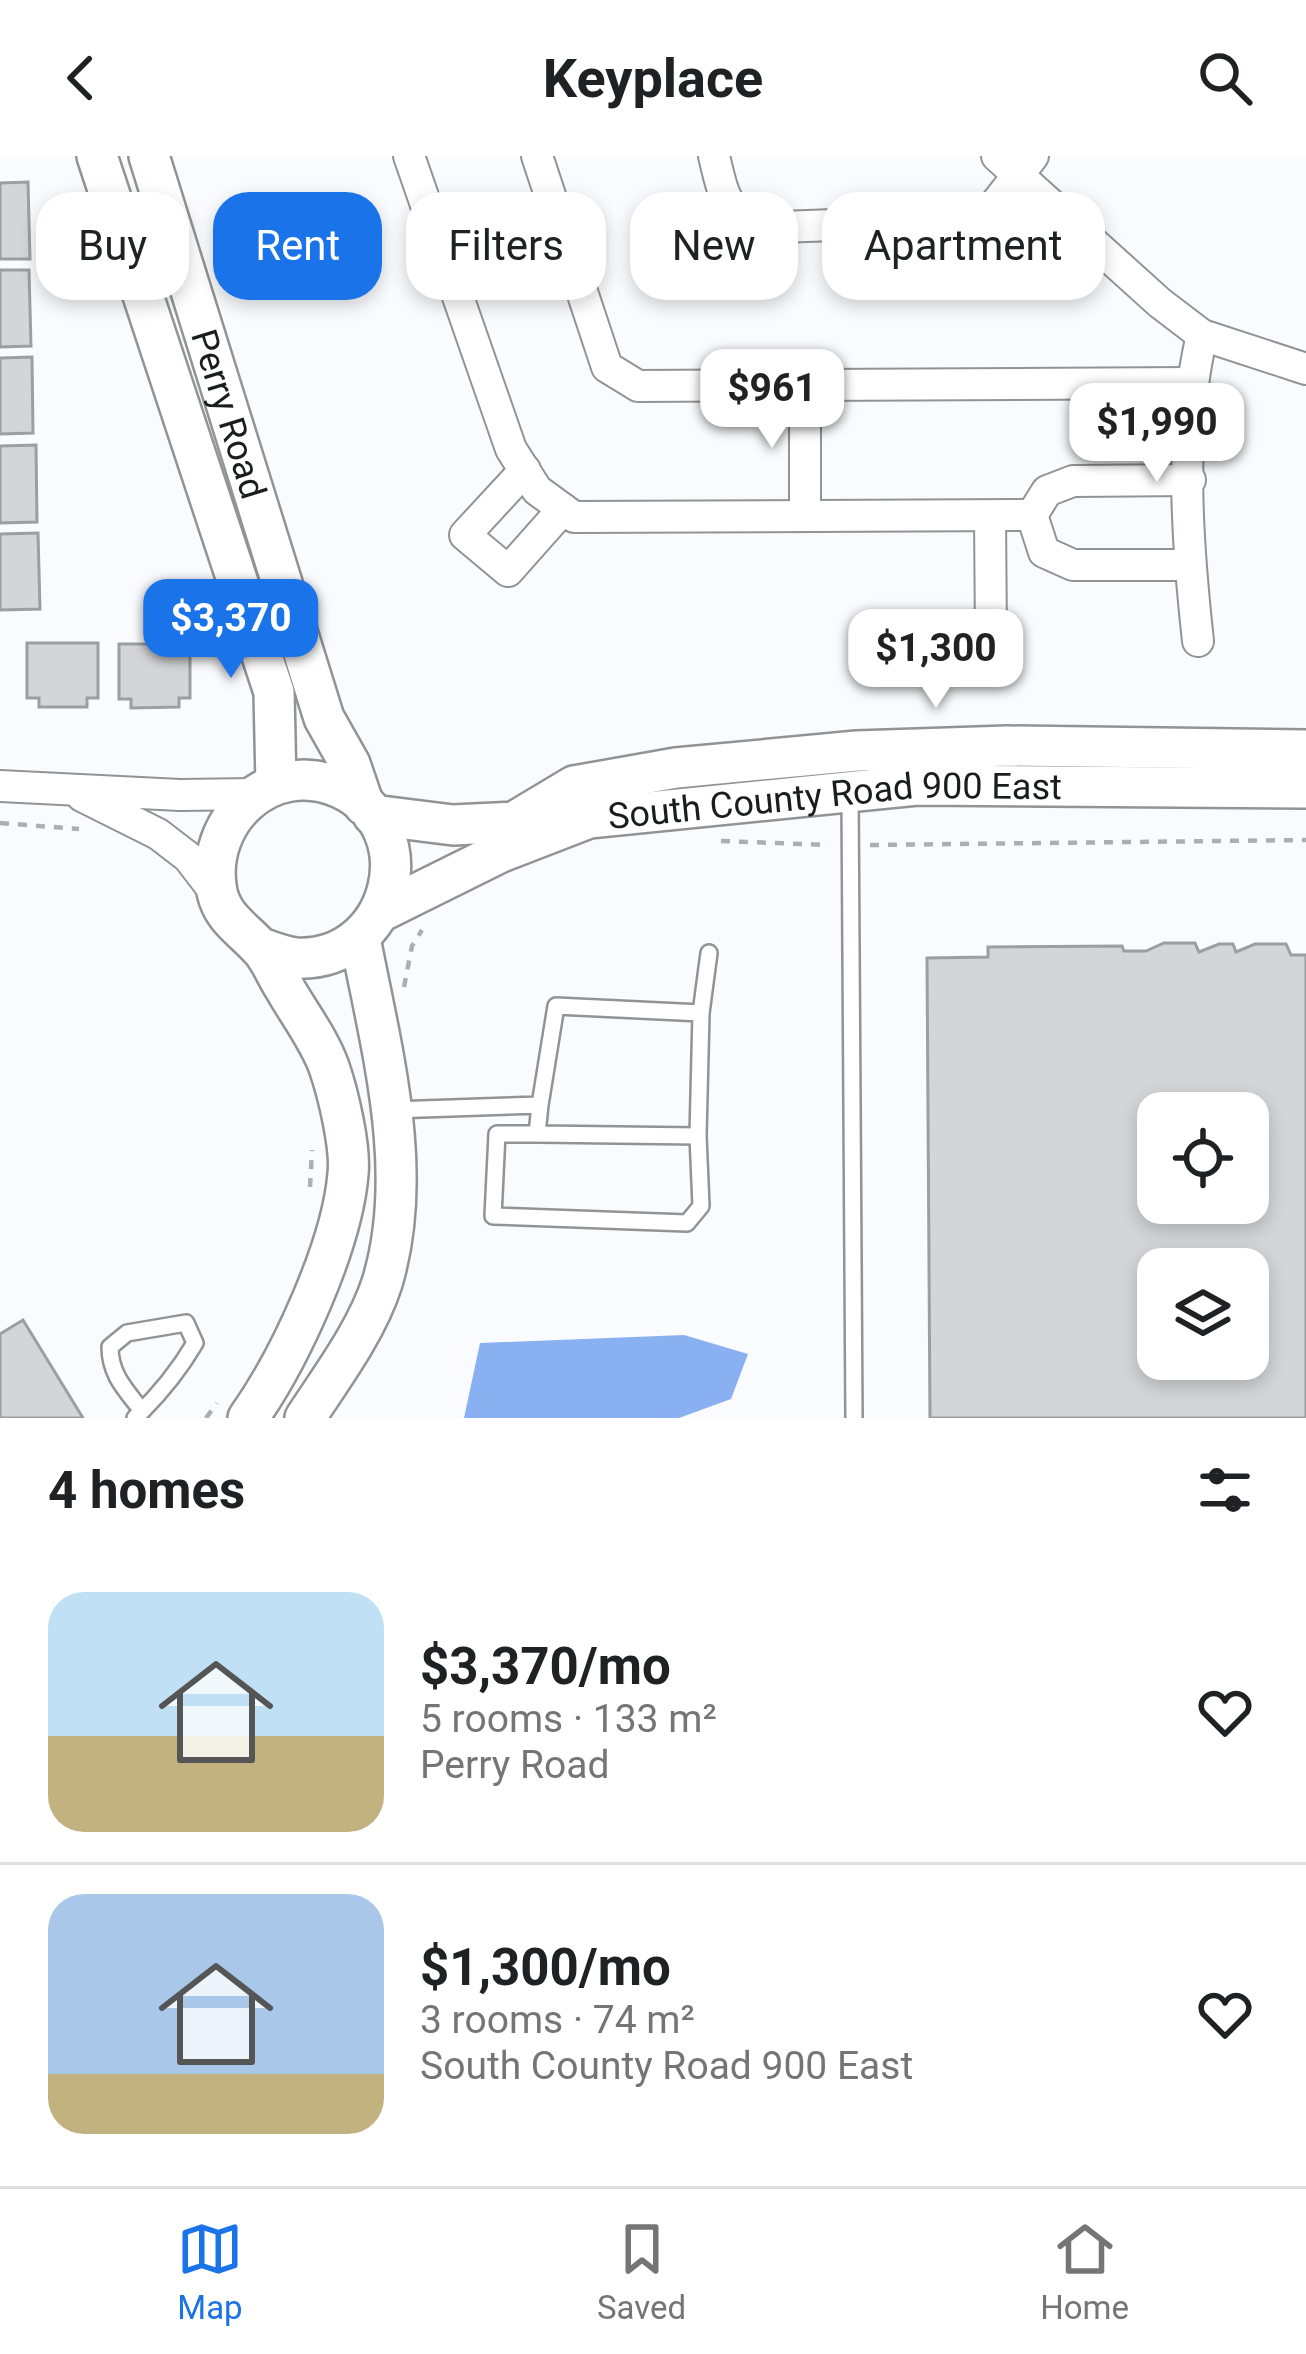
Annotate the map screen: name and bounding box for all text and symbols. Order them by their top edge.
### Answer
icon: back [48,45,114,111]
icon: search [1192,45,1258,111]
text: Keyplace [543,47,763,110]
chip: Buy [36,192,189,300]
chip: Rent [213,192,382,300]
chip: Filters [406,192,606,300]
chip: New [630,192,798,300]
chip: Apartment [822,192,1105,300]
street label: Perry Road [182,324,274,504]
pin: $961 [701,349,843,451]
text: $961 [727,365,817,411]
pin: $1,990 [1059,383,1255,485]
text: $1,990 [1096,399,1218,445]
pin: $3,370 [133,579,329,681]
text: $3,370 [170,595,292,641]
pin: $1,300 [838,609,1034,711]
text: $1,300 [875,625,997,671]
street label: South County Road 900 East [606,765,1062,838]
map controls [1137,1092,1269,1380]
button: locate [1137,1092,1269,1224]
button: layers [1137,1248,1269,1380]
icon: filters [1192,1457,1258,1523]
text: 4 homes [48,1461,245,1520]
text: $3,370/mo [420,1637,671,1696]
icon: home [144,1640,288,1784]
icon: heart [1192,1679,1258,1745]
text: 5 rooms · 133 m² [420,1696,717,1742]
text: Perry Road [420,1742,609,1788]
text: $1,300/mo [420,1938,671,1997]
icon: home [144,1942,288,2086]
icon: heart [1192,1981,1258,2047]
text: 3 rooms · 74 m² [420,1997,695,2043]
text: South County Road 900 East [420,2043,913,2089]
tab: Map [177,2216,243,2327]
tab: Saved [597,2216,686,2327]
tab: Home [1040,2216,1129,2327]

